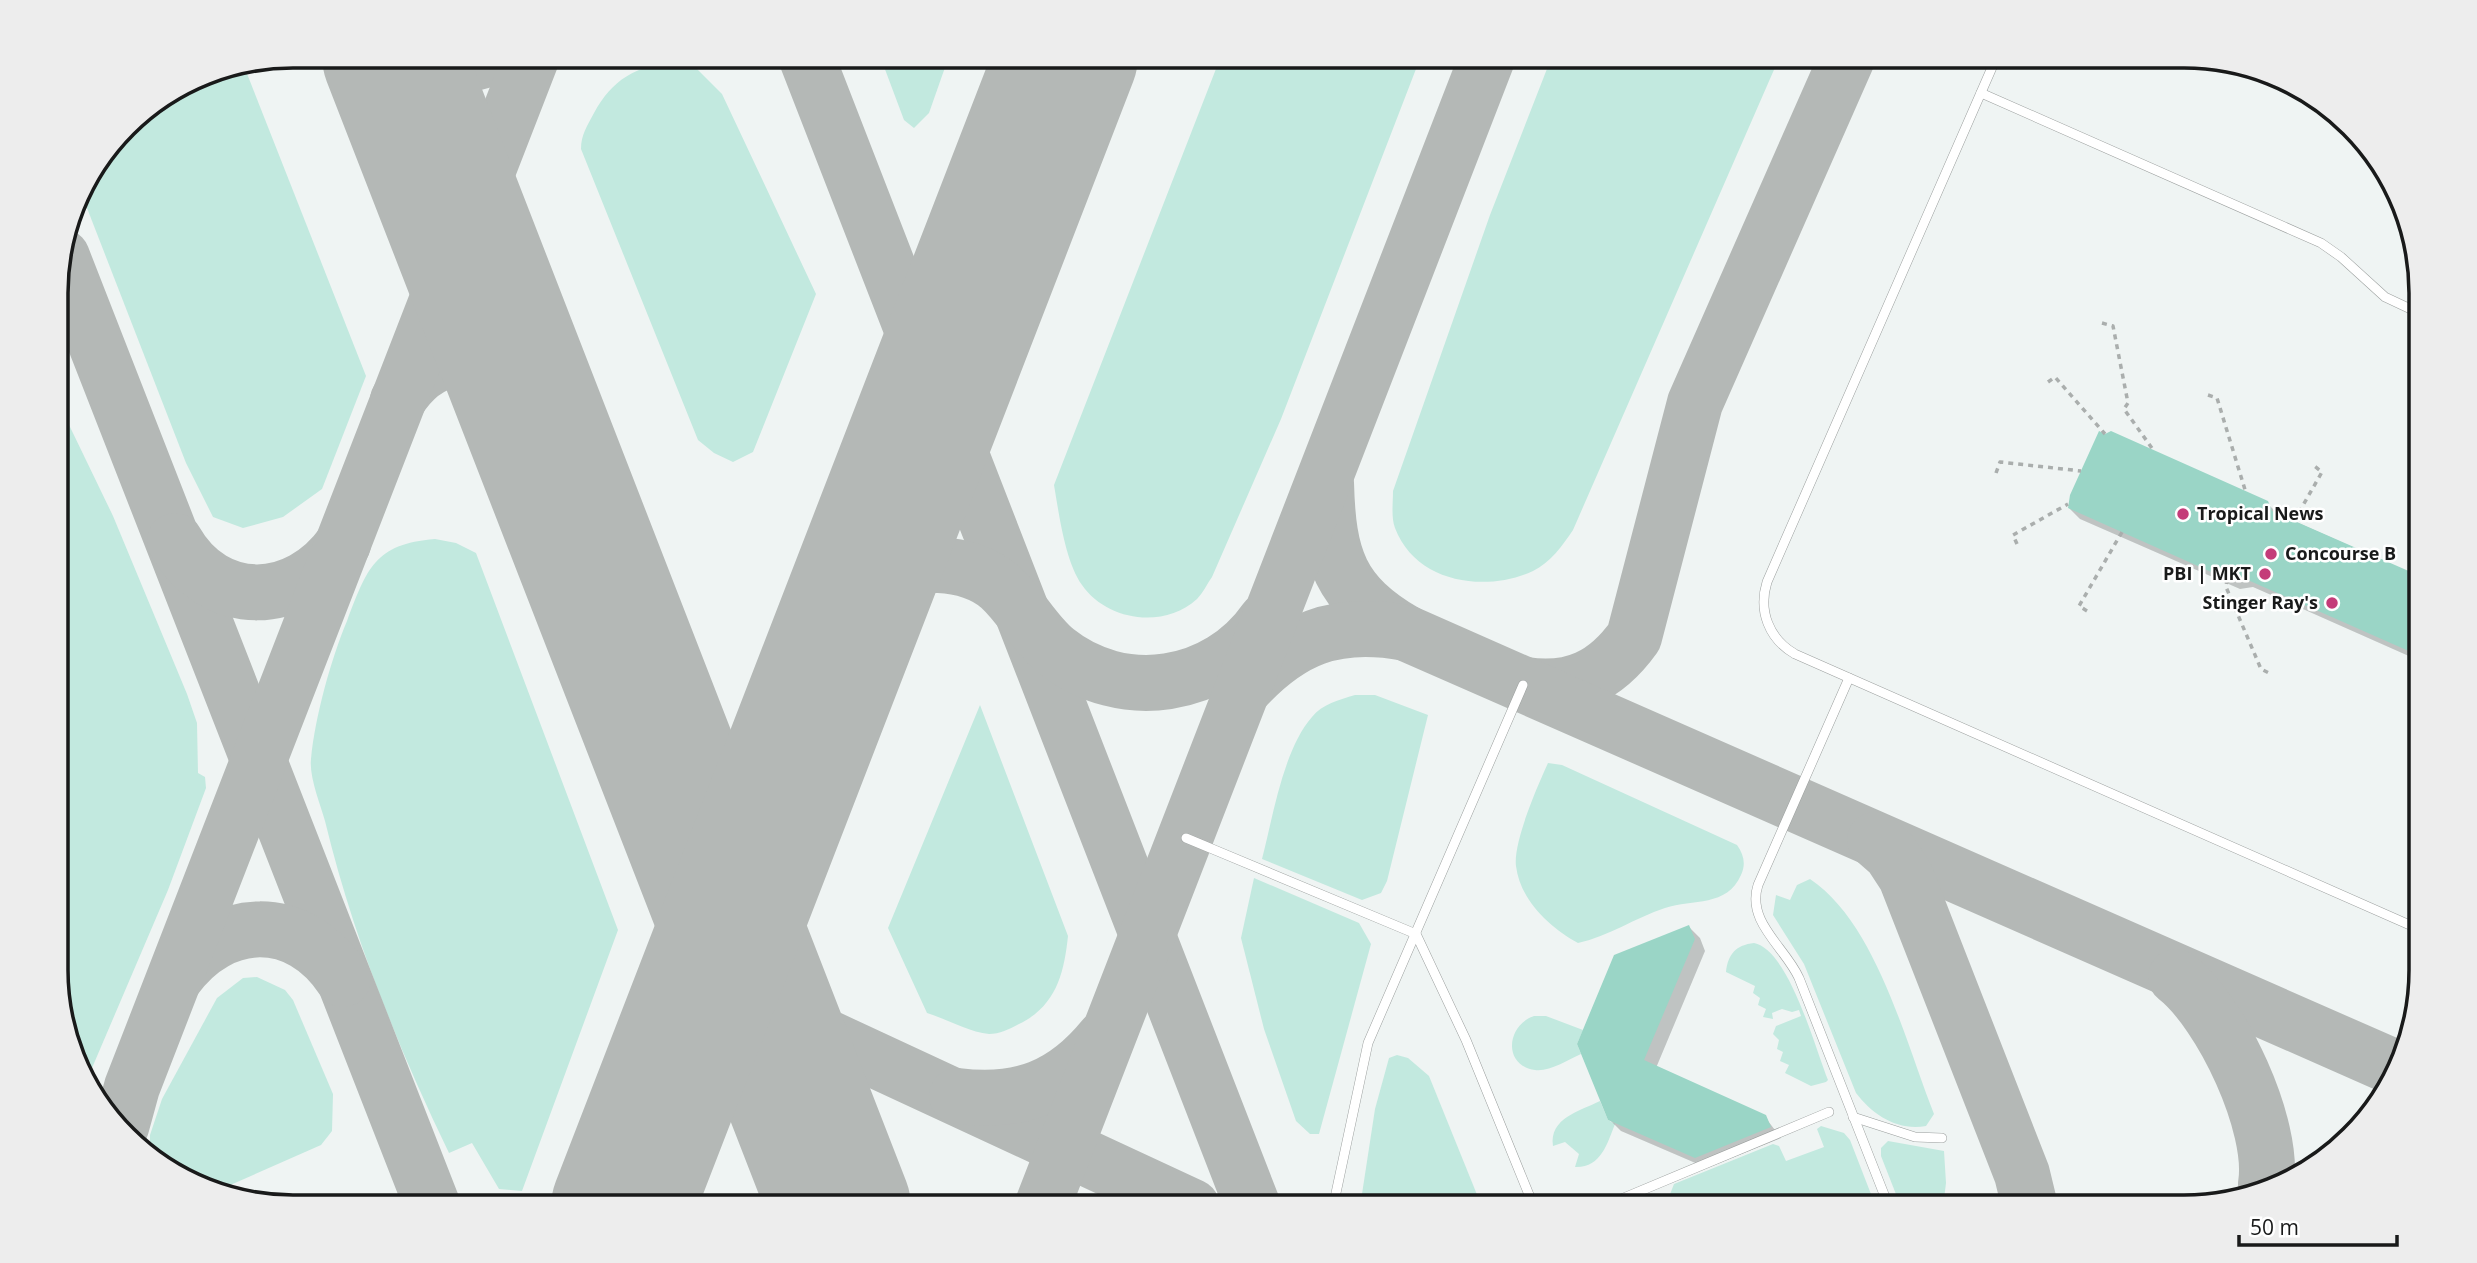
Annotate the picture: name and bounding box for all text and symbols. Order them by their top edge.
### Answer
place label: Tropical News [2197,501,2324,525]
marker: Tropical News [2175,506,2191,522]
place label: Concourse B [2285,541,2396,565]
marker: Concourse B [2263,546,2279,562]
place label: PBI | MKT [2163,561,2252,585]
marker: PBI | MKT [2257,566,2273,582]
place label: Stinger Ray's [2203,590,2318,614]
marker: Stinger Ray's [2324,595,2340,611]
scale bar [2239,1204,2396,1248]
text: 50 m [2250,1213,2299,1241]

